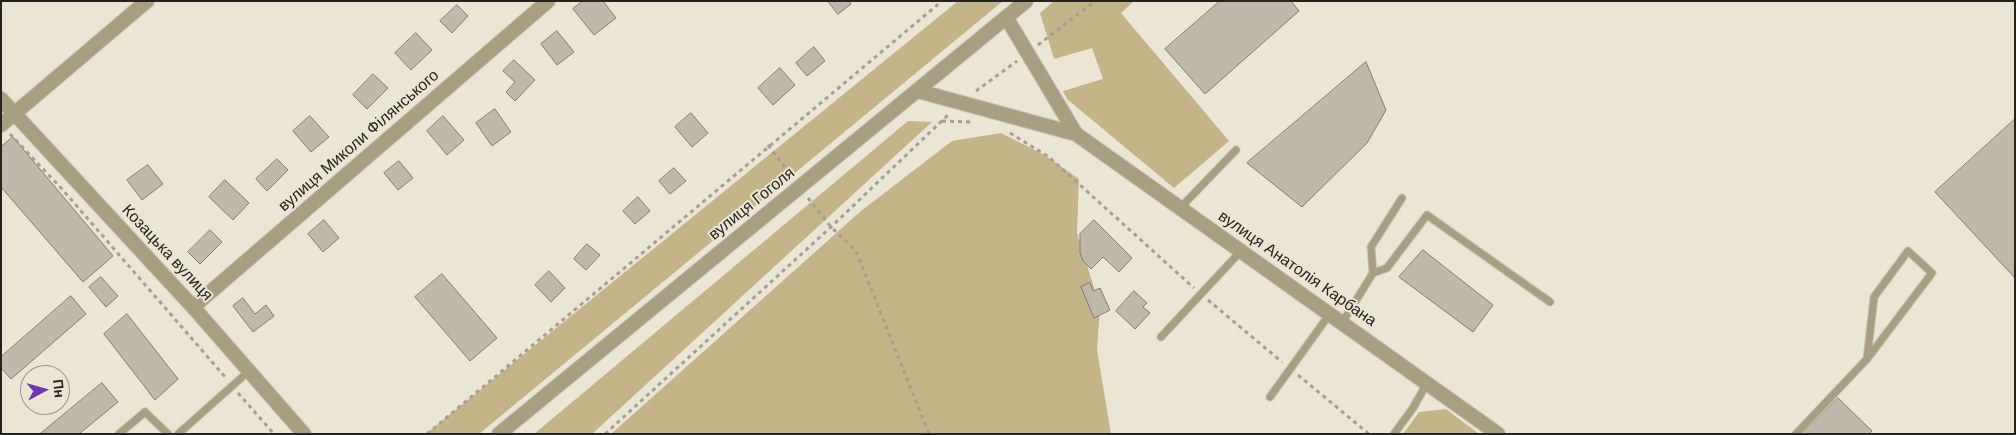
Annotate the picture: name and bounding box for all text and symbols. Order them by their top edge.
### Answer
street label: вулиця Миколи Філянського [275,66,443,216]
street label: вулиця Гоголя [705,164,799,244]
street label: Козацька вулиця [118,201,216,305]
street label: вулиця Анатолія Карбана [1214,207,1380,331]
north arrow [20,365,70,415]
text: Пн [50,378,68,399]

